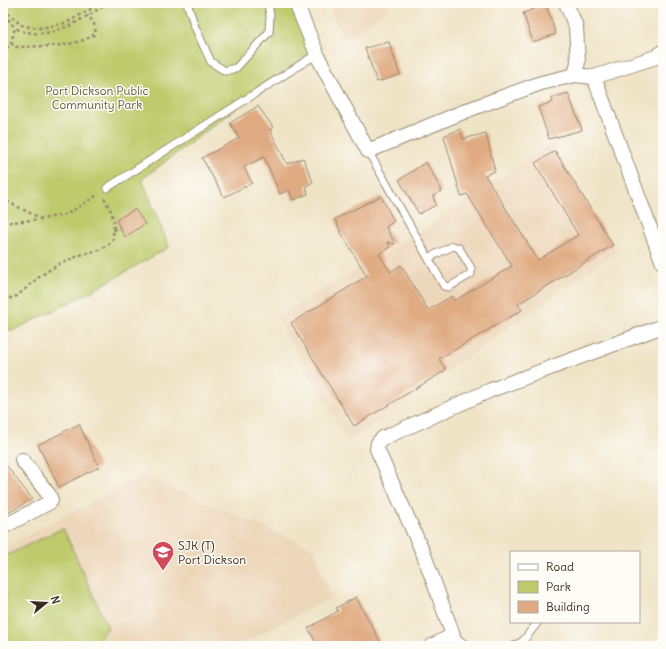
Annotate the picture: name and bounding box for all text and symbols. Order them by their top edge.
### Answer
park label: Port Dickson Public Community Park [45,83,149,112]
place label: SJK (T) Port Dickson [178,538,246,567]
school or university icon: SJK (T) Port Dickson [150,539,176,572]
legend [510,551,640,623]
text: Road [546,559,574,574]
text: Park [546,579,571,594]
north arrow [26,583,66,623]
text: N [48,594,63,606]
text: Building [546,599,590,614]

